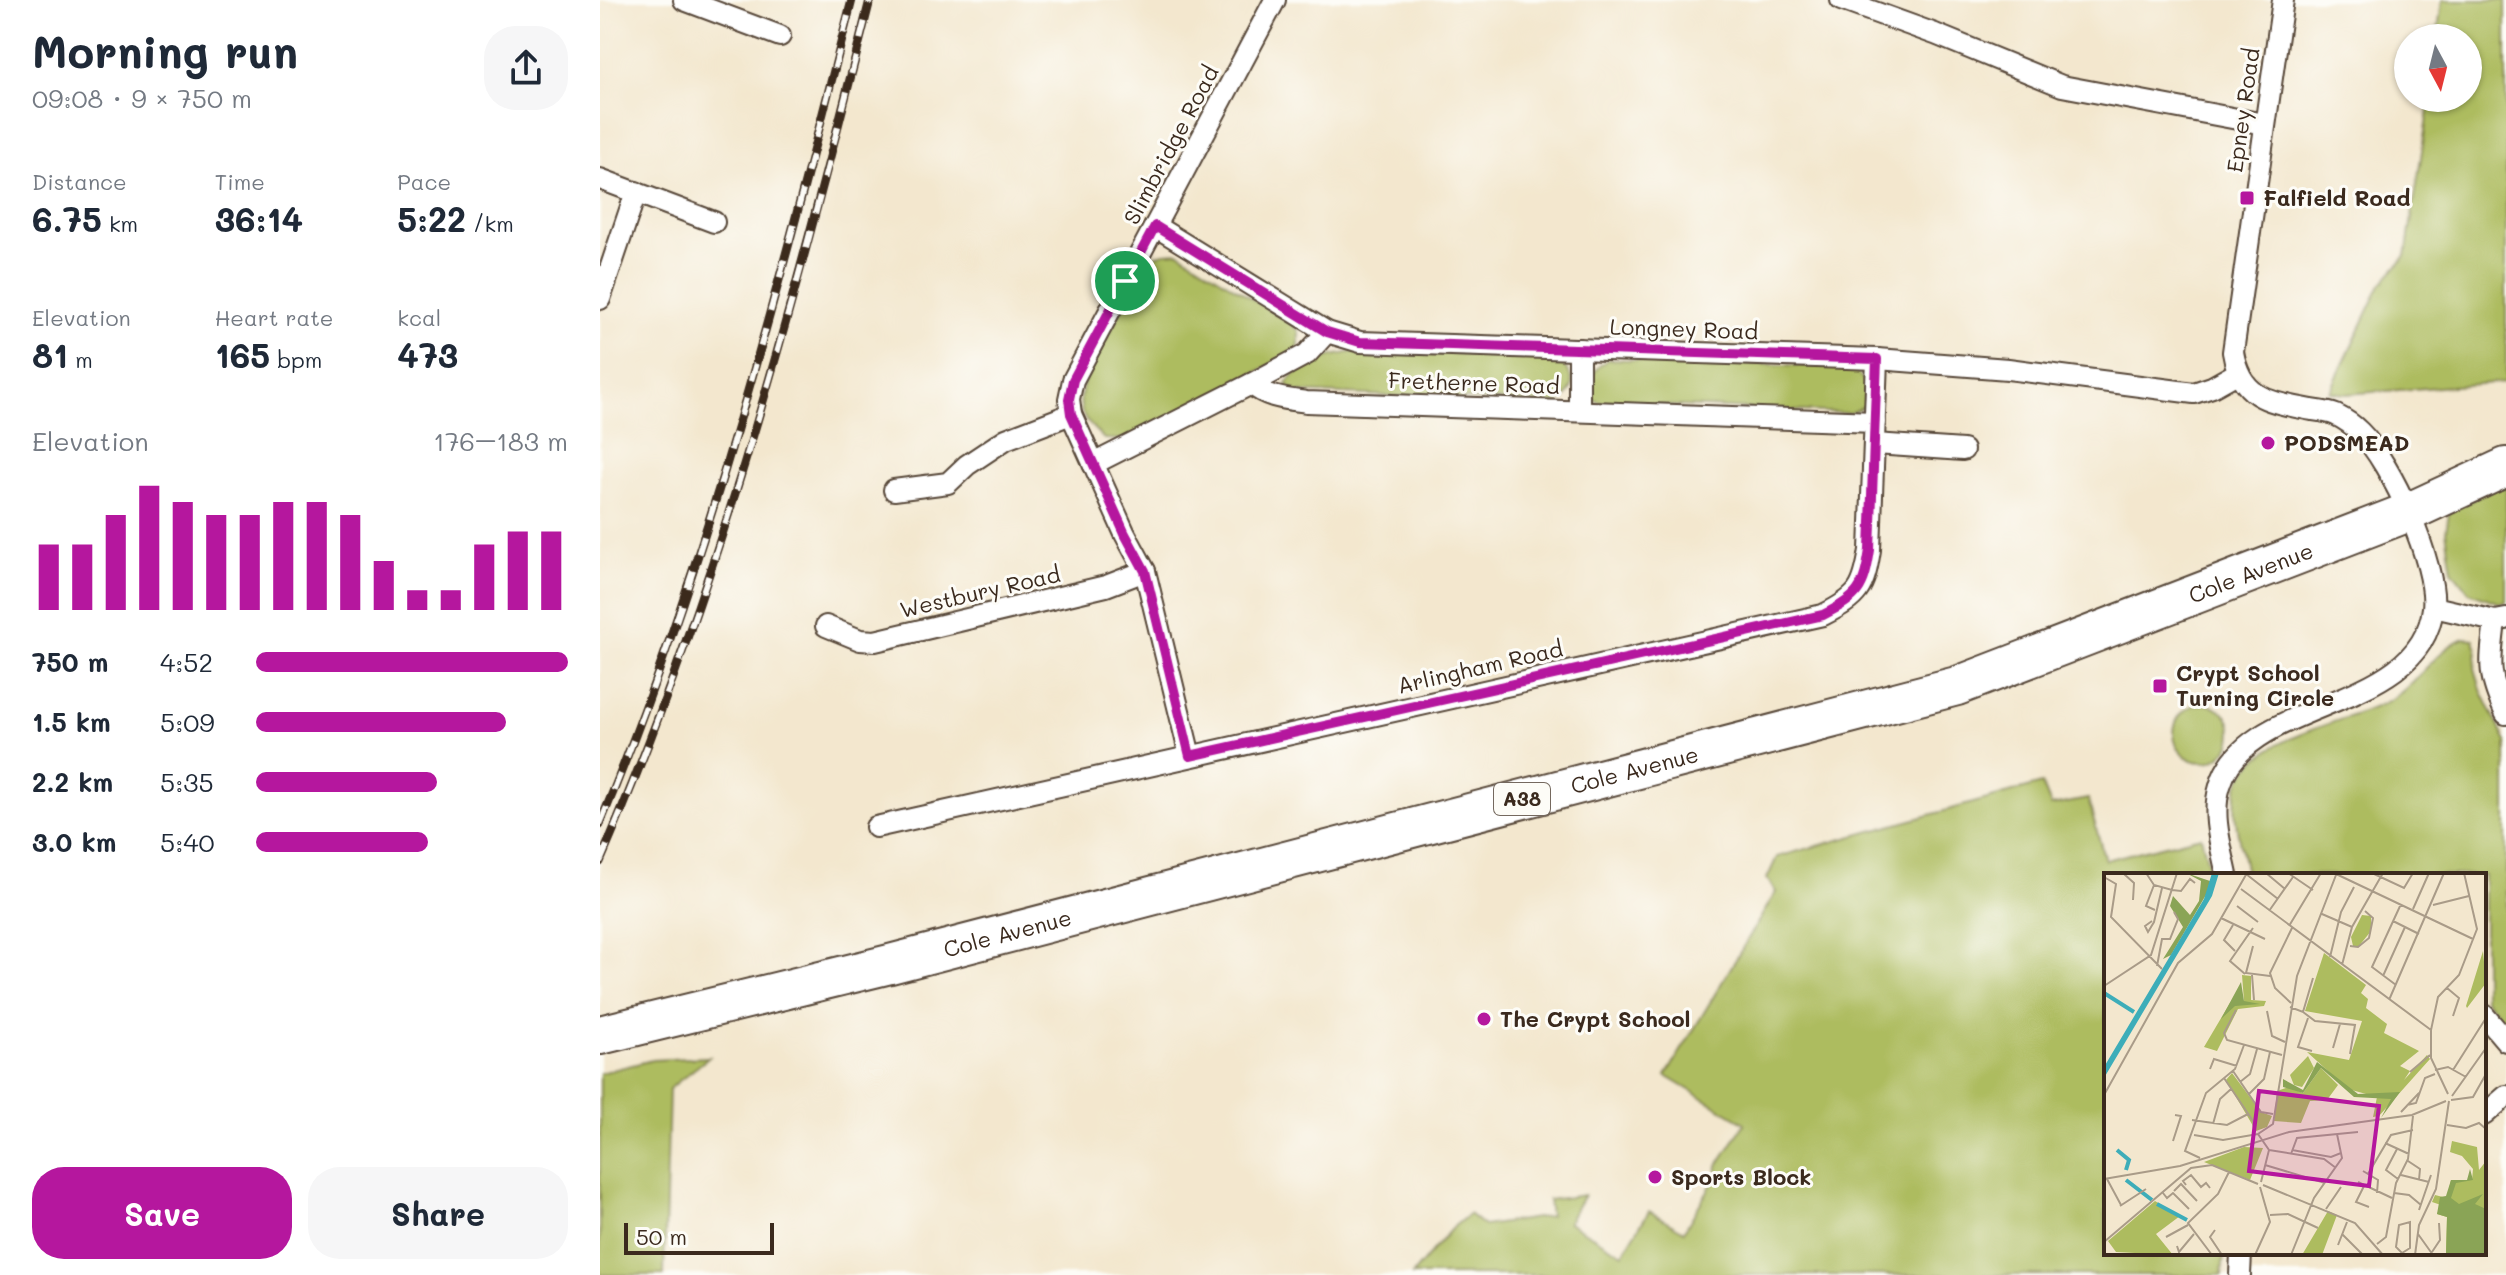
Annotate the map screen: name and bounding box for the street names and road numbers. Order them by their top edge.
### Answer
street label: Epney Road [2219,46,2266,174]
street label: Slimbridge Road [1116,60,1225,229]
street label: Longney Road [1609,311,1759,346]
street label: Fretherne Road [1388,365,1560,400]
street label: Cole Avenue [2184,535,2317,610]
street label: Westbury Road [897,559,1063,624]
street label: Arlingham Road [1394,633,1566,700]
street label: Cole Avenue [1567,739,1702,800]
road number: A38 [1494,783,1550,815]
street label: Cole Avenue [940,902,1074,963]

